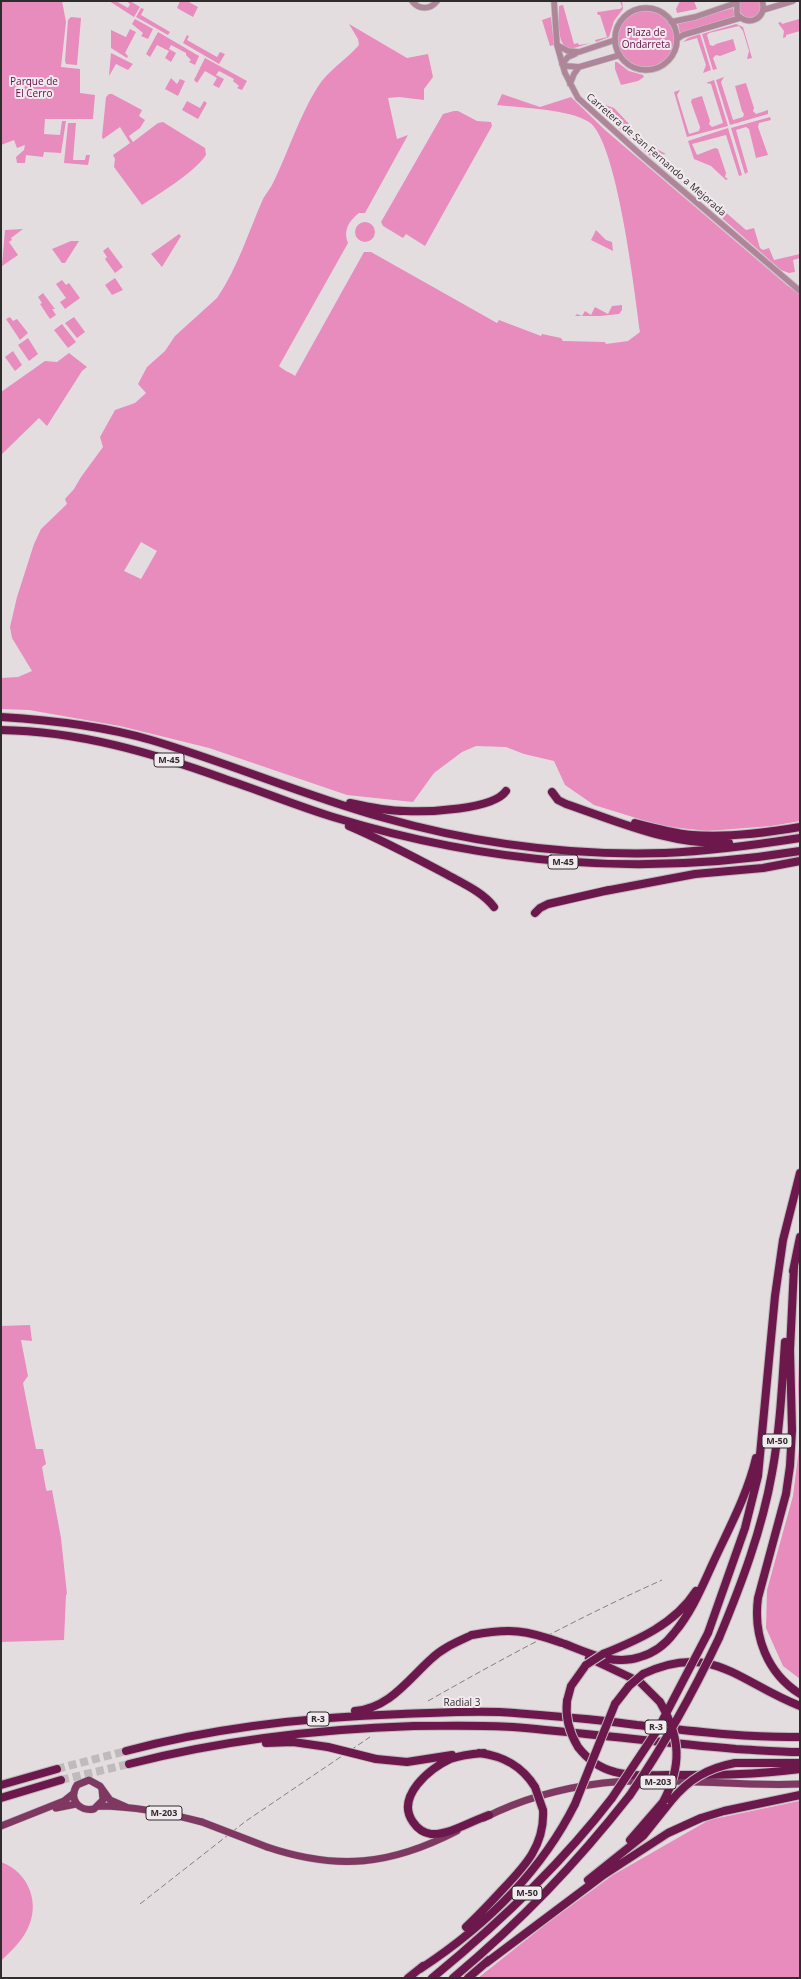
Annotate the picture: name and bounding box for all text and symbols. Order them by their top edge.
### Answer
park label: Plaza de Ondarreta [622,27,670,50]
park label: Parque de El Cerro [10,76,58,100]
street label: Carretera de San Fernando a Mejorada [584,91,728,219]
road number: M-45 [154,753,184,767]
road number: M-45 [548,855,578,869]
road number: M-50 [762,1434,792,1448]
street label: Radial 3 [444,1697,480,1709]
road number: R-3 [307,1712,329,1726]
road number: R-3 [645,1720,667,1734]
road number: M-203 [640,1775,676,1789]
road number: M-203 [146,1806,182,1820]
road number: M-50 [512,1886,542,1900]

